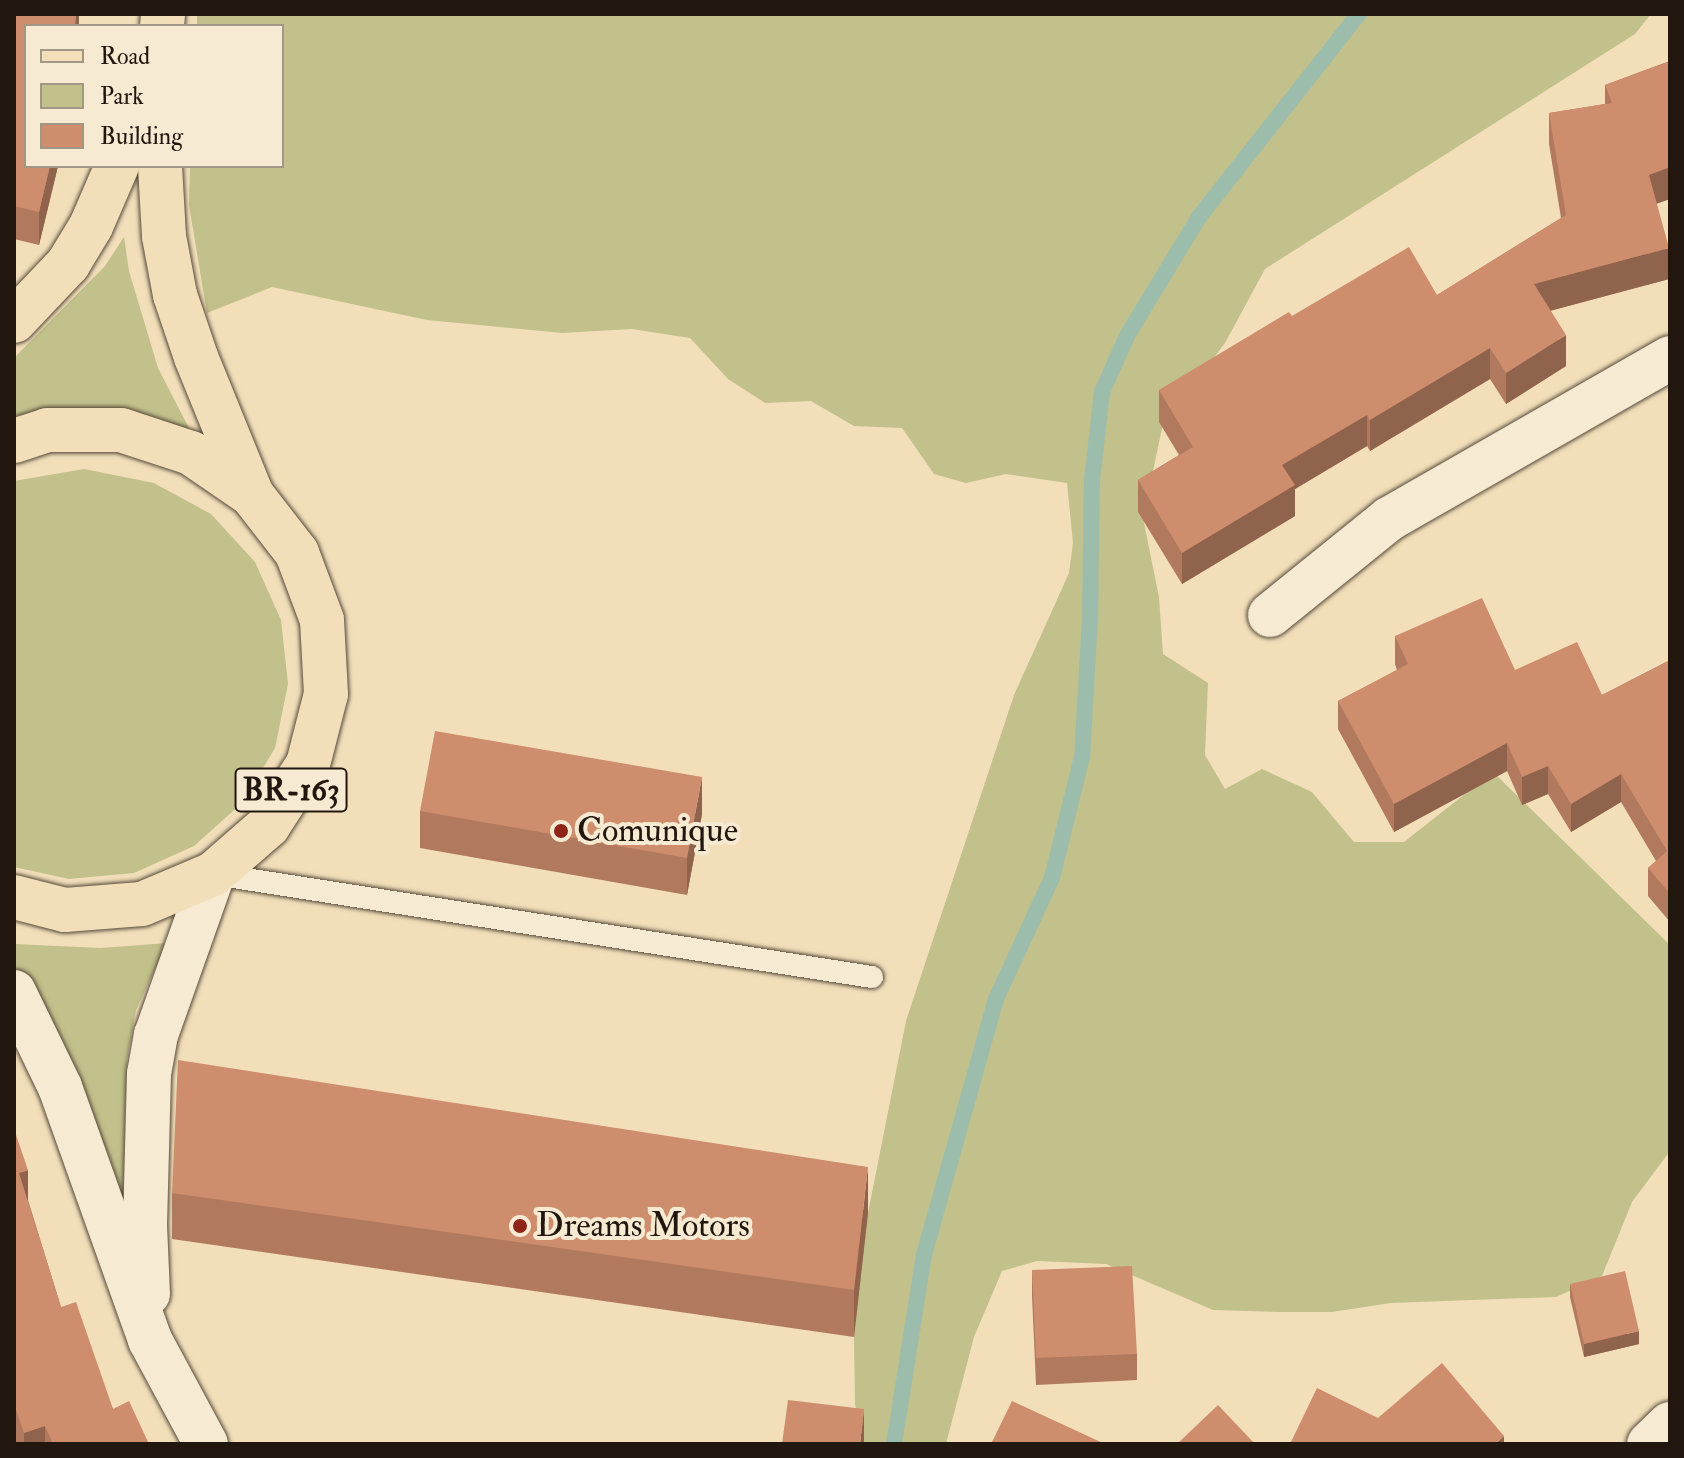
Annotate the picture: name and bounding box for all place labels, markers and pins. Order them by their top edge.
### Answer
place label: Comunique [577,811,738,851]
marker: Comunique [552,822,570,840]
place label: Dreams Motors [536,1206,750,1246]
marker: Dreams Motors [511,1217,529,1235]

